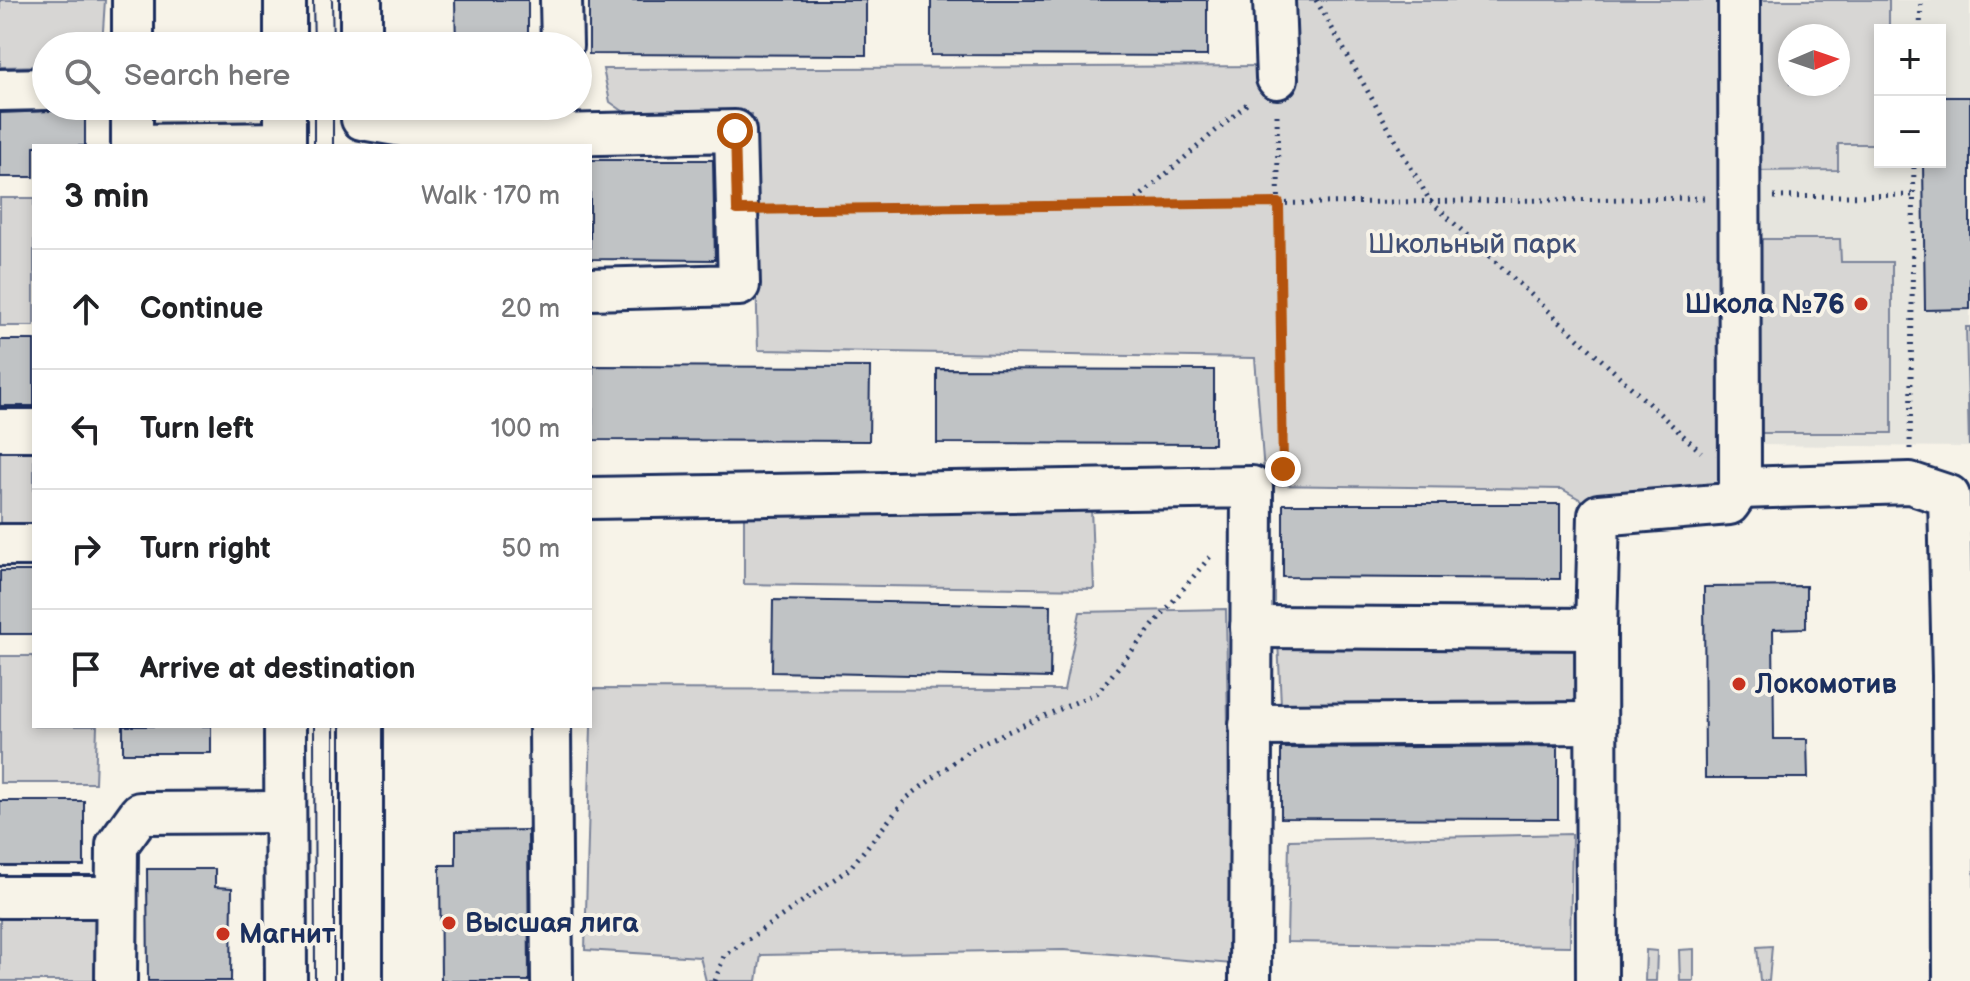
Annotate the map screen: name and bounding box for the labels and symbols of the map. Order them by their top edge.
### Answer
north arrow [1778,24,1850,96]
route start [717,113,753,149]
park label: Школьный парк [1368,228,1576,261]
place label: Школа №76 [1685,288,1845,321]
marker: Школа №76 [1852,295,1870,313]
route end [1265,451,1301,487]
place label: Локомотив [1754,668,1897,701]
marker: Локомотив [1730,675,1748,693]
place label: Высшая лига [465,907,639,940]
marker: Высшая лига [440,914,458,932]
place label: Магнит [239,918,336,951]
marker: Магнит [214,925,232,943]

